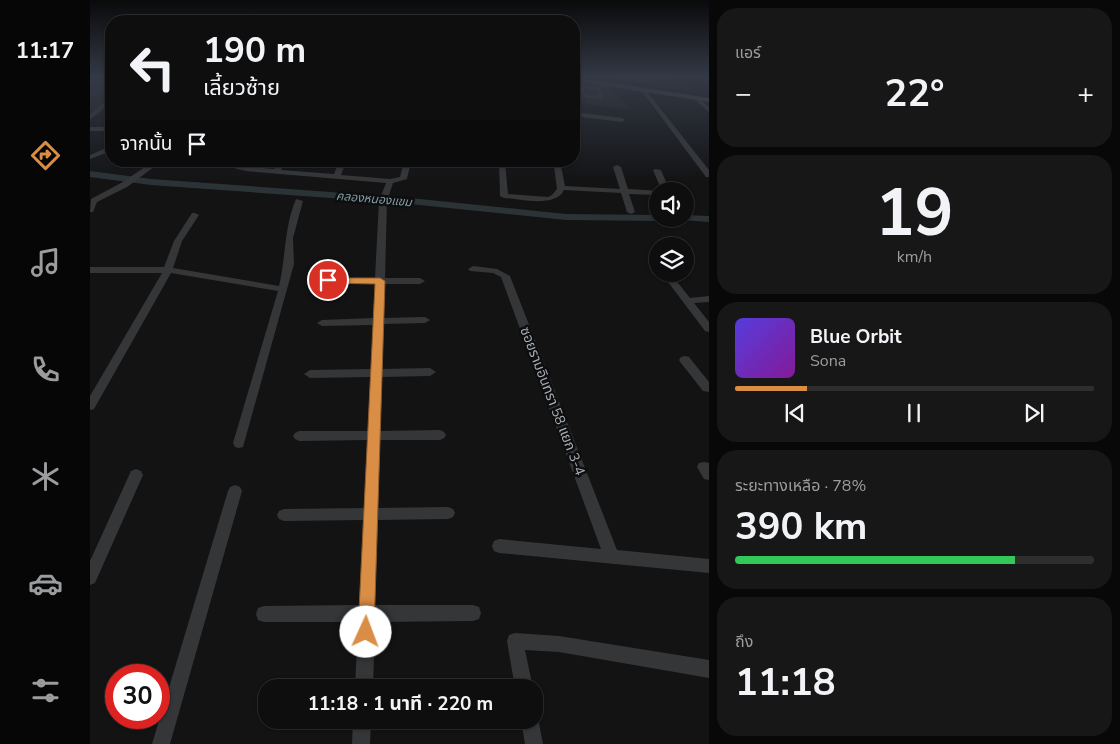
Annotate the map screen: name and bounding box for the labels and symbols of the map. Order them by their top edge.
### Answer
water label: คลองหนองแขม [336,188,414,210]
pin [307,259,349,301]
street label: ซอยรามอินทรา 58 แยก 3-4 [515,324,590,478]
position arrow [339,605,391,657]
speed limit sign: 30 [105,664,170,729]

